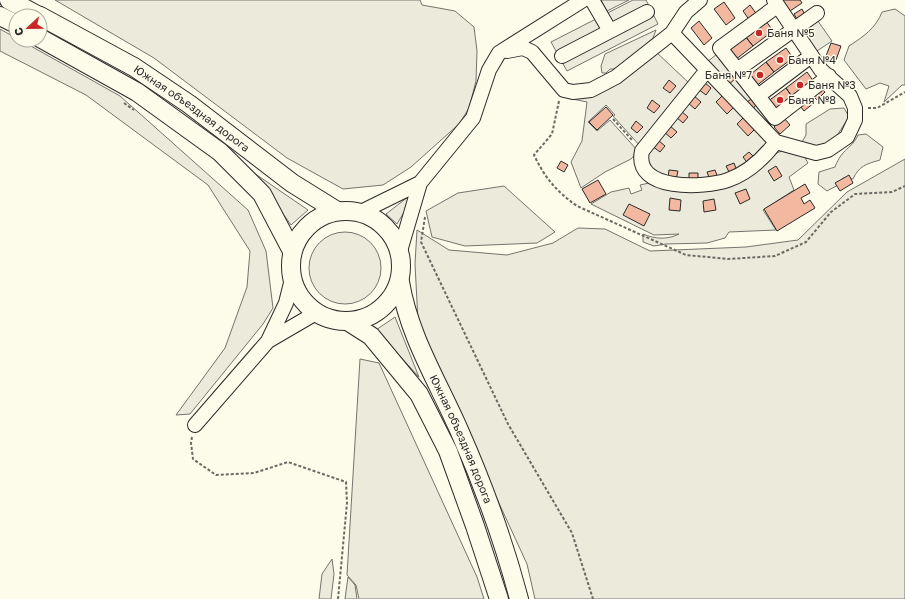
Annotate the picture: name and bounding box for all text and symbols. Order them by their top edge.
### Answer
north arrow [8,8,48,48]
text: С [11,26,26,38]
place label: Баня №5 [767,26,815,39]
marker: Баня №5 [754,28,764,38]
place label: Баня №4 [788,53,836,66]
marker: Баня №4 [775,55,785,65]
street label: Южная объездная дорога [132,62,252,154]
place label: Баня №7 [705,68,752,81]
marker: Баня №7 [755,70,765,80]
place label: Баня №3 [808,78,856,91]
marker: Баня №3 [795,80,805,90]
place label: Баня №8 [788,93,836,106]
marker: Баня №8 [775,95,785,105]
street label: Южная объездная дорога [428,372,495,505]

